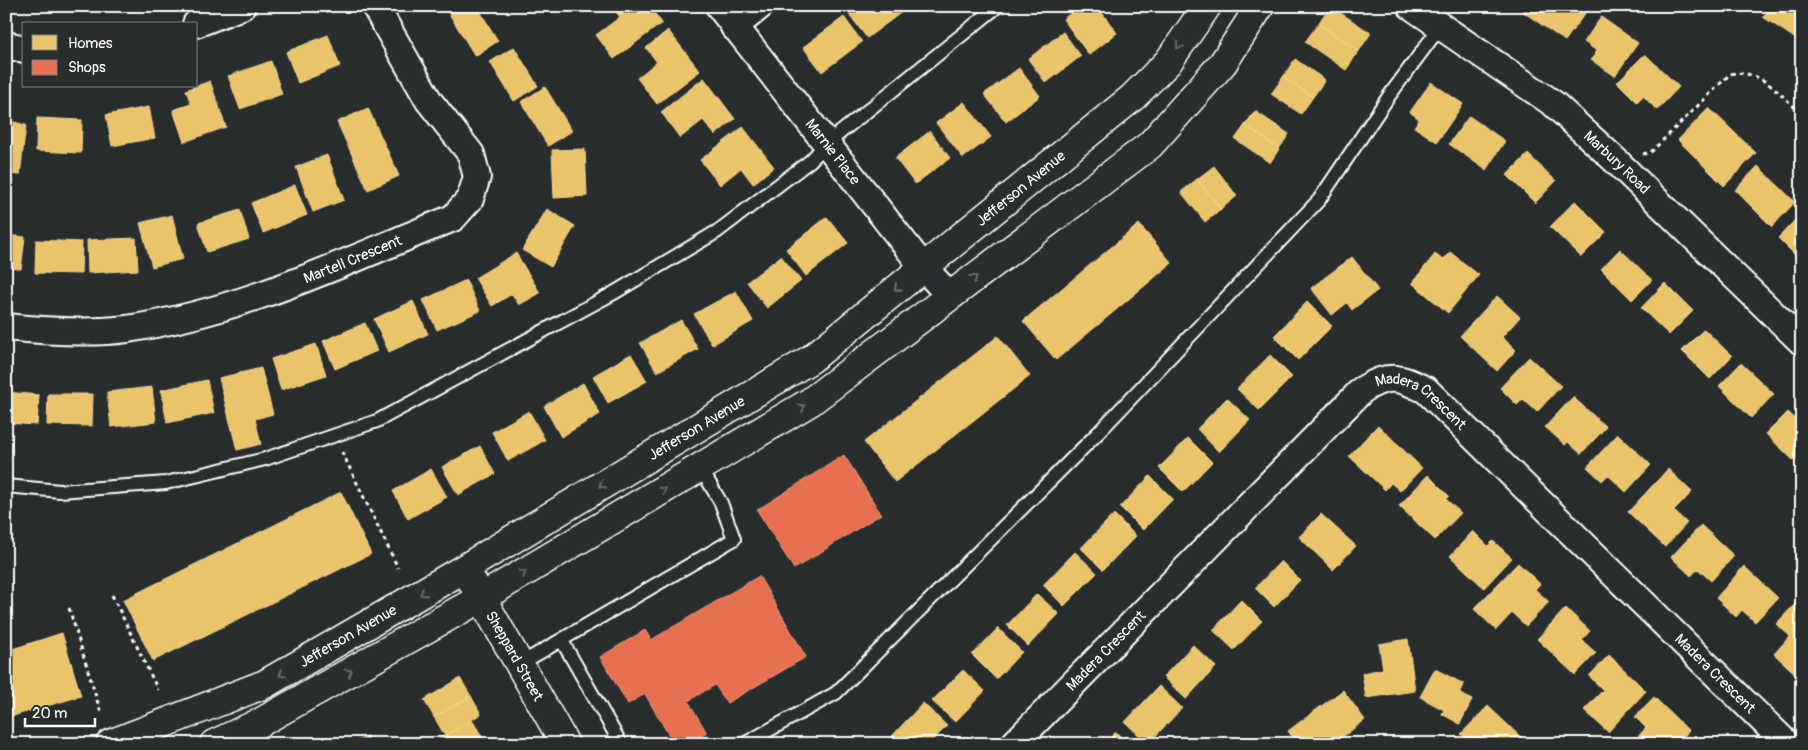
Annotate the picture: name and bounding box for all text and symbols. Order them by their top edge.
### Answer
legend [22,22,198,88]
text: Homes [68,34,113,53]
one-way arrow [1176,41,1185,50]
text: Shops [68,58,106,77]
street label: Marnie Place [801,115,865,189]
street label: Marbury Road [1579,127,1653,199]
street label: Jefferson Avenue [972,146,1070,231]
street label: Martell Crescent [301,231,406,288]
one-way arrow [969,274,978,283]
one-way arrow [893,282,902,291]
street label: Madera Crescent [1373,370,1471,435]
street label: Jefferson Avenue [645,392,749,465]
one-way arrow [797,403,806,413]
one-way arrow [599,478,608,488]
one-way arrow [657,486,666,496]
one-way arrow [518,569,527,579]
one-way arrow [419,586,428,596]
street label: Jefferson Avenue [296,600,401,672]
street label: Madera Crescent [1062,606,1151,695]
street label: Sheppard Street [481,608,548,705]
street label: Madera Crescent [1670,630,1760,718]
one-way arrow [278,668,287,678]
one-way arrow [344,668,353,678]
scale bar [25,695,95,727]
text: 20 m [32,704,67,723]

